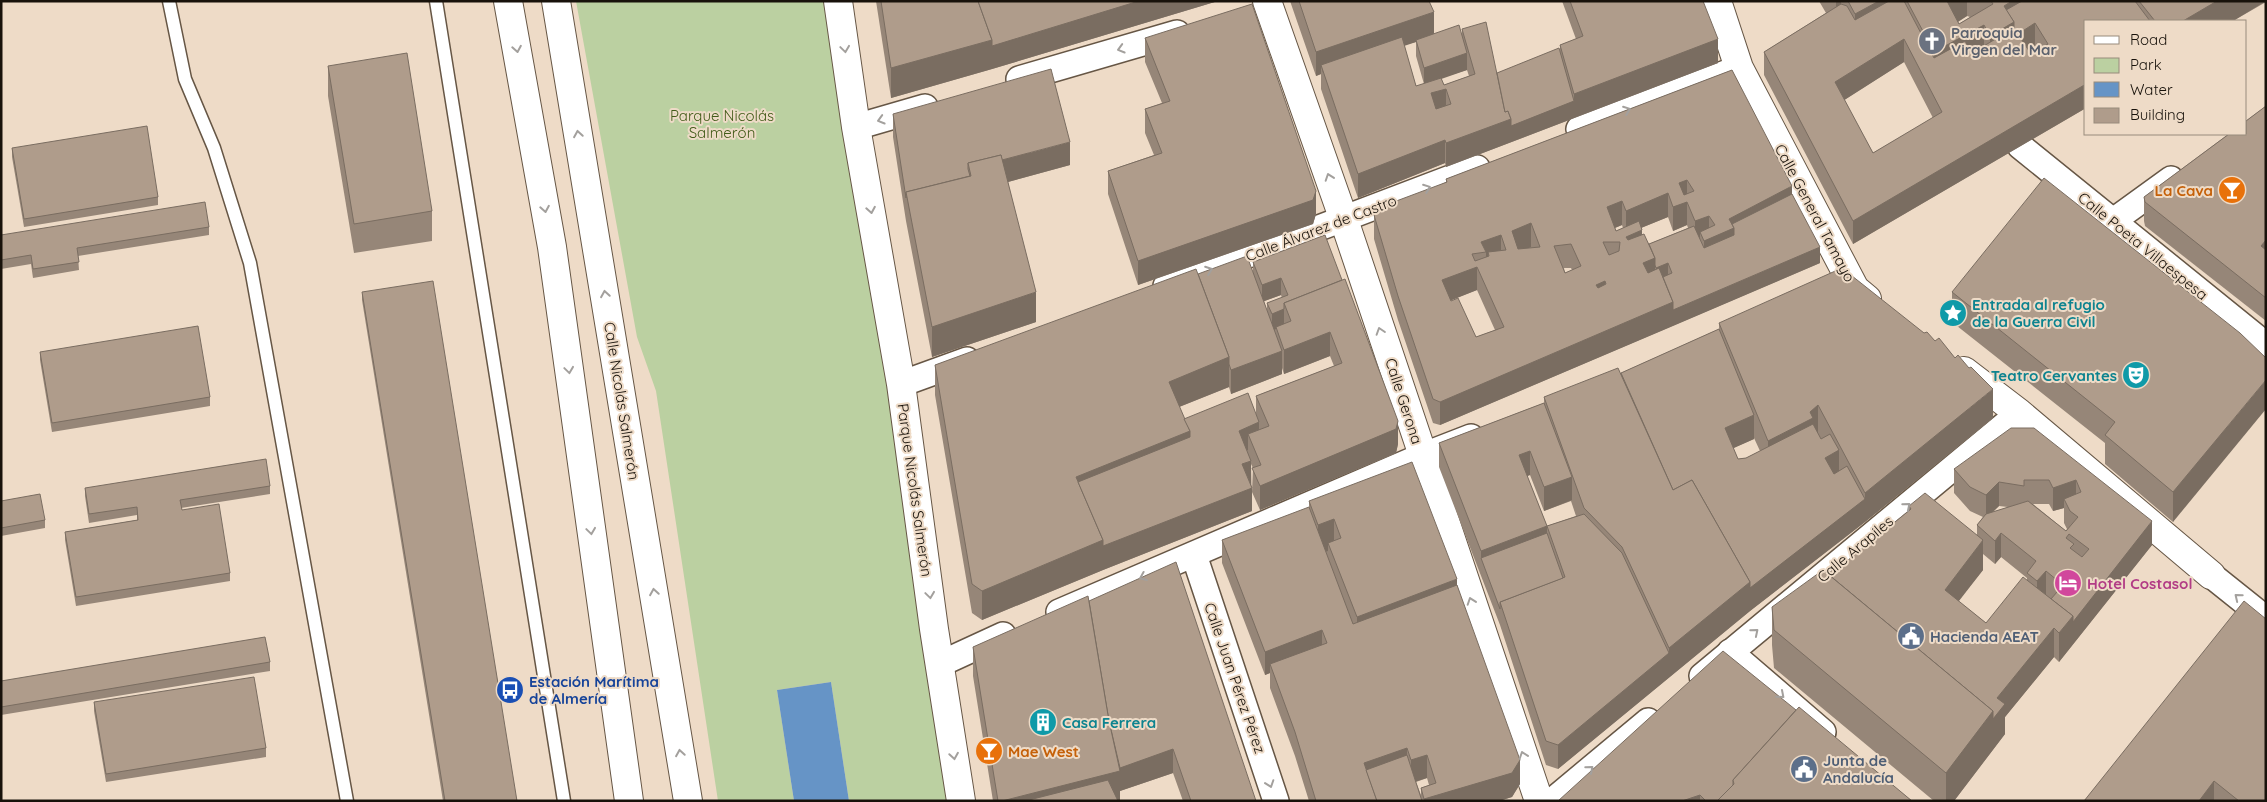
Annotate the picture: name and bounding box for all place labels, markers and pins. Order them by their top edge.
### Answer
place label: Parroquia Virgen del Mar [1951,23,2057,59]
church icon: Parroquia Virgen del Mar [1917,26,1947,56]
bar icon: La Cava [2217,175,2247,205]
place label: La Cava [2154,181,2213,200]
place label: Entrada al refugio de la Guerra Civil [1972,295,2105,331]
place icon: Entrada al refugio de la Guerra Civil [1938,298,1968,328]
theatre icon: Teatro Cervantes [2121,360,2151,390]
place label: Teatro Cervantes [1991,366,2117,385]
hotel icon: Hotel Costasol [2053,568,2083,598]
place label: Hotel Costasol [2087,574,2193,593]
public building icon: Hacienda AEAT [1896,621,1926,651]
place label: Hacienda AEAT [1930,627,2039,646]
place label: Estación Marítima de Almería [529,672,659,708]
bus stop icon: Estación Marítima de Almería [495,675,525,705]
building icon: Casa Ferrera [1028,707,1058,737]
place label: Casa Ferrera [1062,713,1156,732]
bar icon: Mae West [974,736,1004,766]
place label: Mae West [1008,742,1079,761]
place label: Junta de Andalucía [1823,751,1894,787]
public building icon: Junta de Andalucía [1789,754,1819,784]

